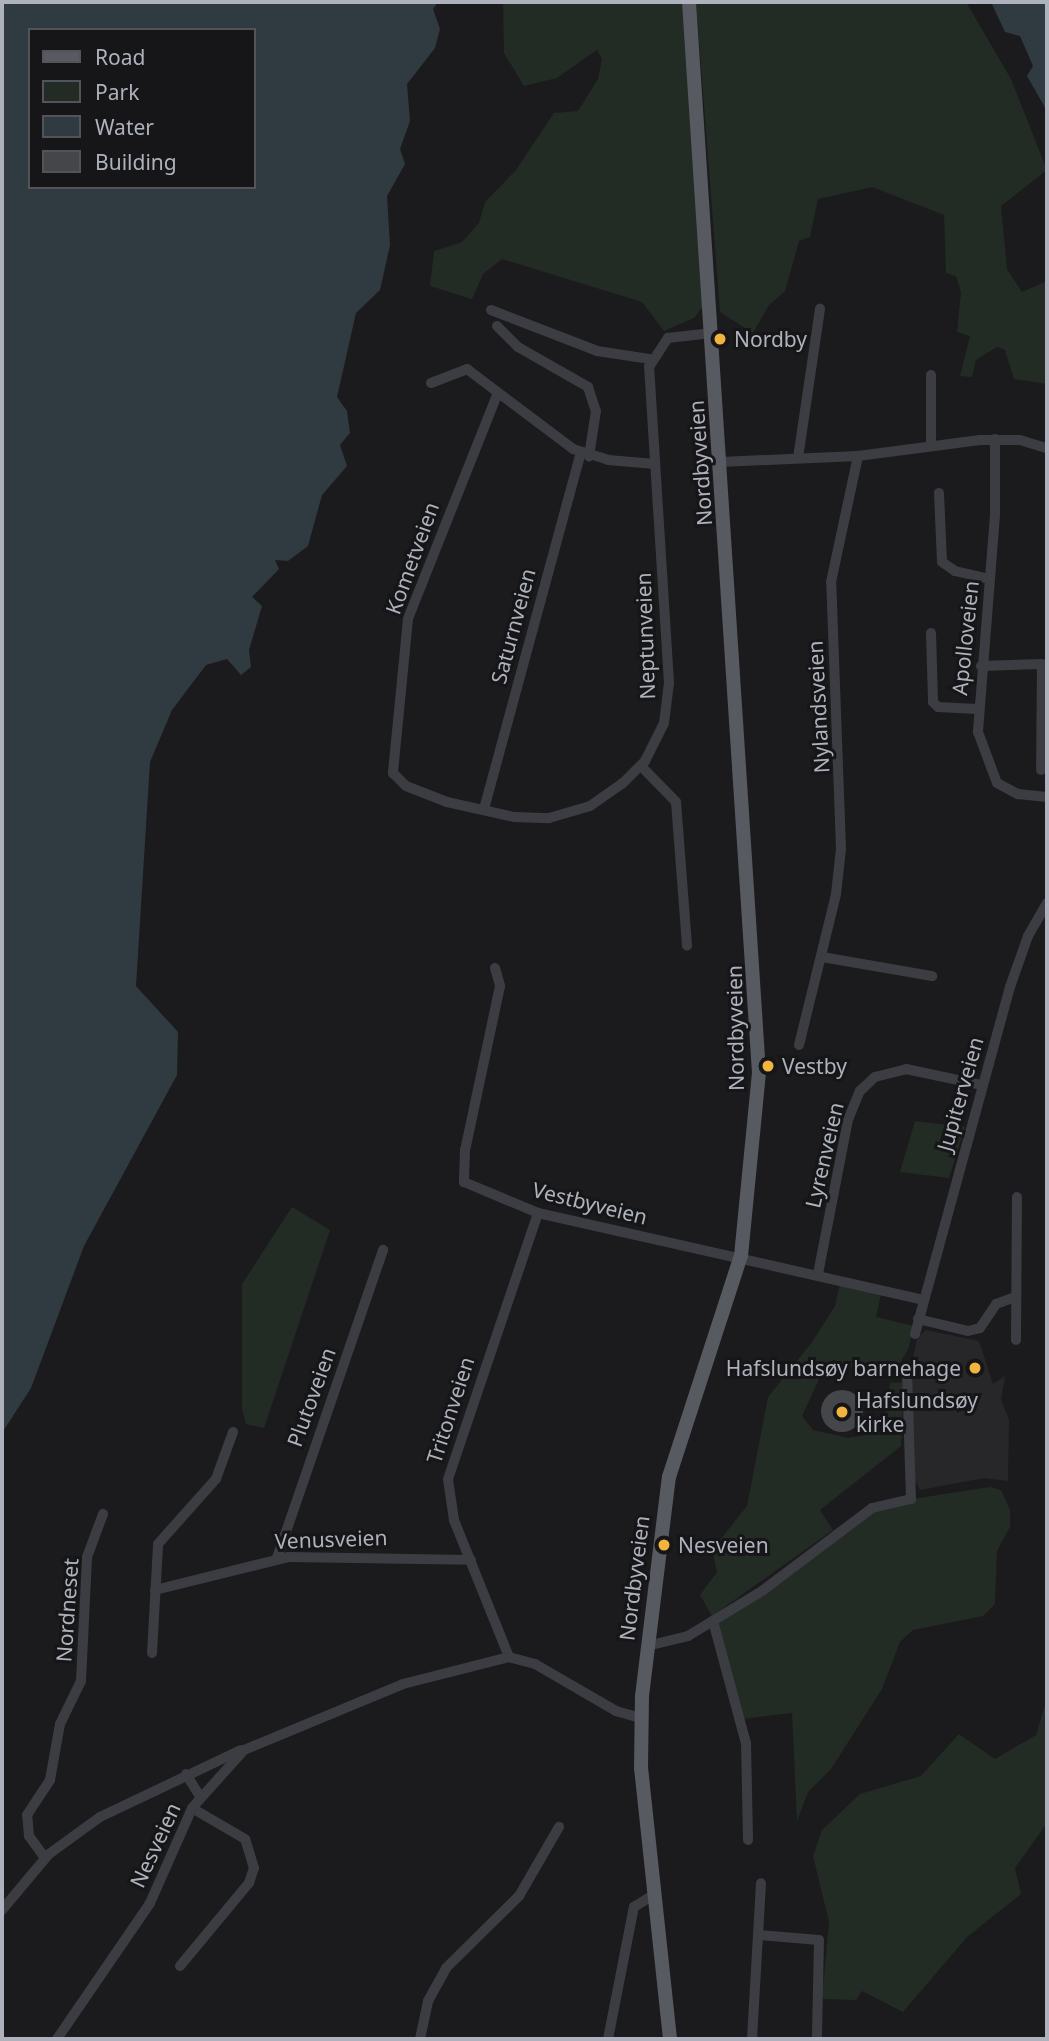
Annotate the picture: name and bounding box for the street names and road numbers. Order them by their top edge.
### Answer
street label: Nordbyveien [683,399,717,527]
street label: Kometveien [380,498,444,618]
street label: Saturnveien [486,566,540,686]
street label: Neptunveien [630,572,660,700]
street label: Apolloveien [946,580,984,696]
street label: Nylandsveien [802,640,834,774]
street label: Nordbyveien [721,965,749,1091]
street label: Jupiterveien [932,1034,988,1154]
street label: Lyrenveien [800,1100,848,1210]
street label: Vestbyveien [530,1177,650,1229]
street label: Plutoveien [281,1344,341,1450]
street label: Tritonveien [421,1353,479,1467]
street label: Nordbyveien [614,1514,654,1642]
street label: Venusveien [274,1524,388,1554]
street label: Nordneset [51,1557,83,1663]
street label: Nesveien [124,1799,186,1891]

